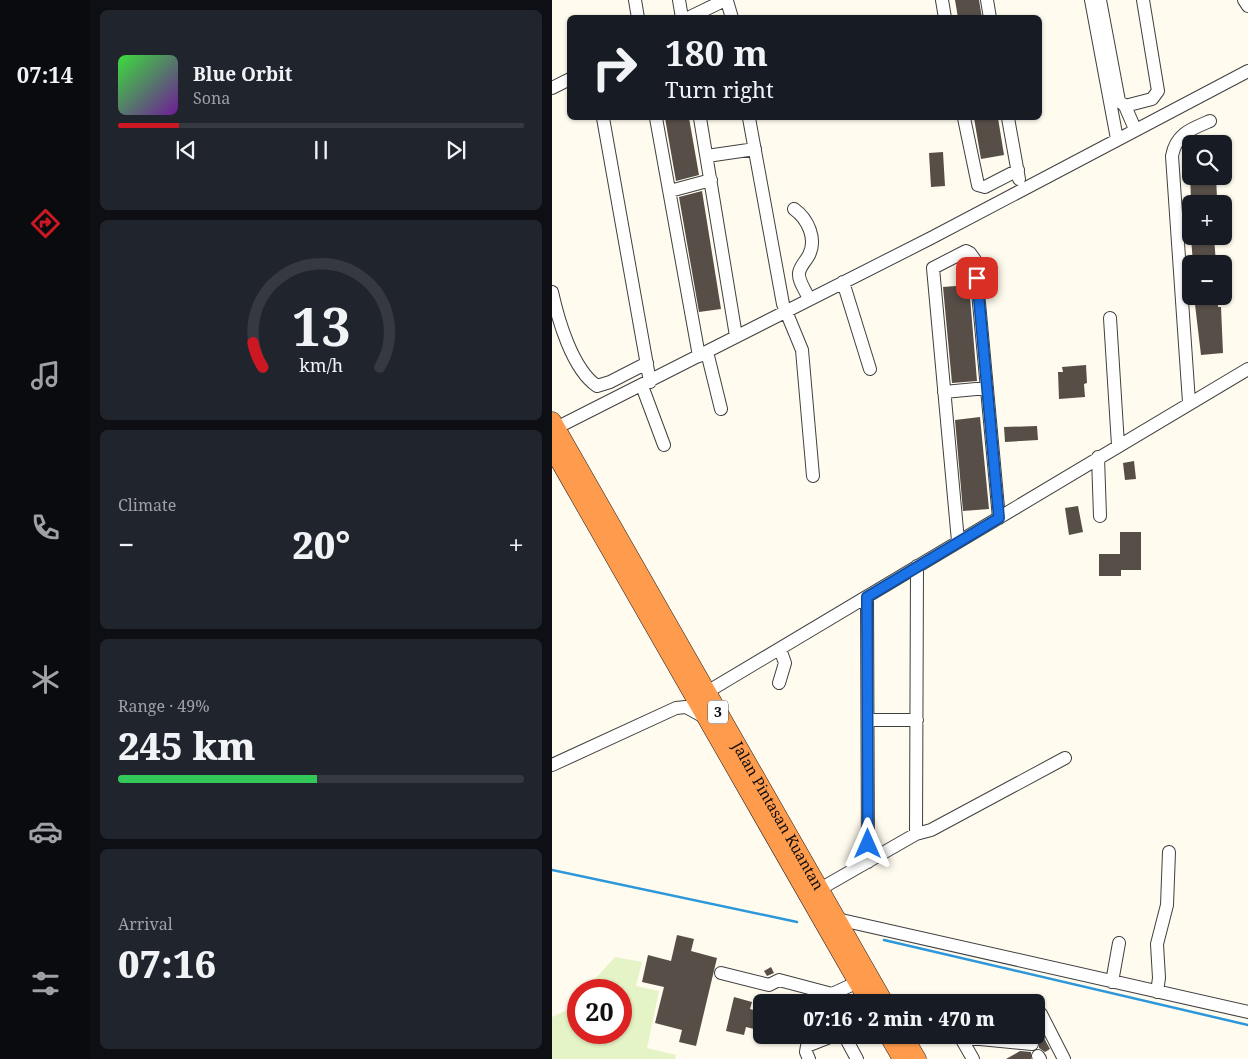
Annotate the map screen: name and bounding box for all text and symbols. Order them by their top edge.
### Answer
text: 180 m [665,29,768,76]
icon: right [582,35,647,100]
text: 07:14 [17,59,73,89]
text: Blue Orbit [193,61,293,87]
text: Turn right [665,74,774,104]
text: Sona [193,87,230,109]
map controls [1182,135,1232,305]
button: search [1182,135,1232,185]
icon: previous [172,136,200,164]
icon: pause [307,136,335,164]
icon: next [442,136,470,164]
button: + [1182,195,1232,245]
icon: directions [28,206,63,241]
button: − [1182,255,1232,305]
pin [956,257,998,299]
icon: arrive [963,264,991,292]
text: 13 [292,290,350,361]
text: km/h [299,353,343,377]
icon: music [28,358,63,393]
text: Climate [118,494,176,516]
icon: phone [28,510,63,545]
text: 20° [292,518,350,570]
text: − [118,525,134,563]
text: + [508,525,524,563]
icon: climate [28,662,63,697]
text: Range · 49% [118,695,210,717]
road number: 3 [708,700,728,724]
text: 245 km [118,719,256,771]
street label: Jalan Pintasan Kuantan [728,737,829,894]
icon: car [28,814,63,849]
position arrow [841,817,893,869]
text: Arrival [118,913,173,935]
text: 07:16 [118,937,216,989]
icon: filters [28,966,63,1001]
speed limit sign: 20 [567,979,632,1044]
text: 07:16 · 2 min · 470 m [803,1006,995,1032]

